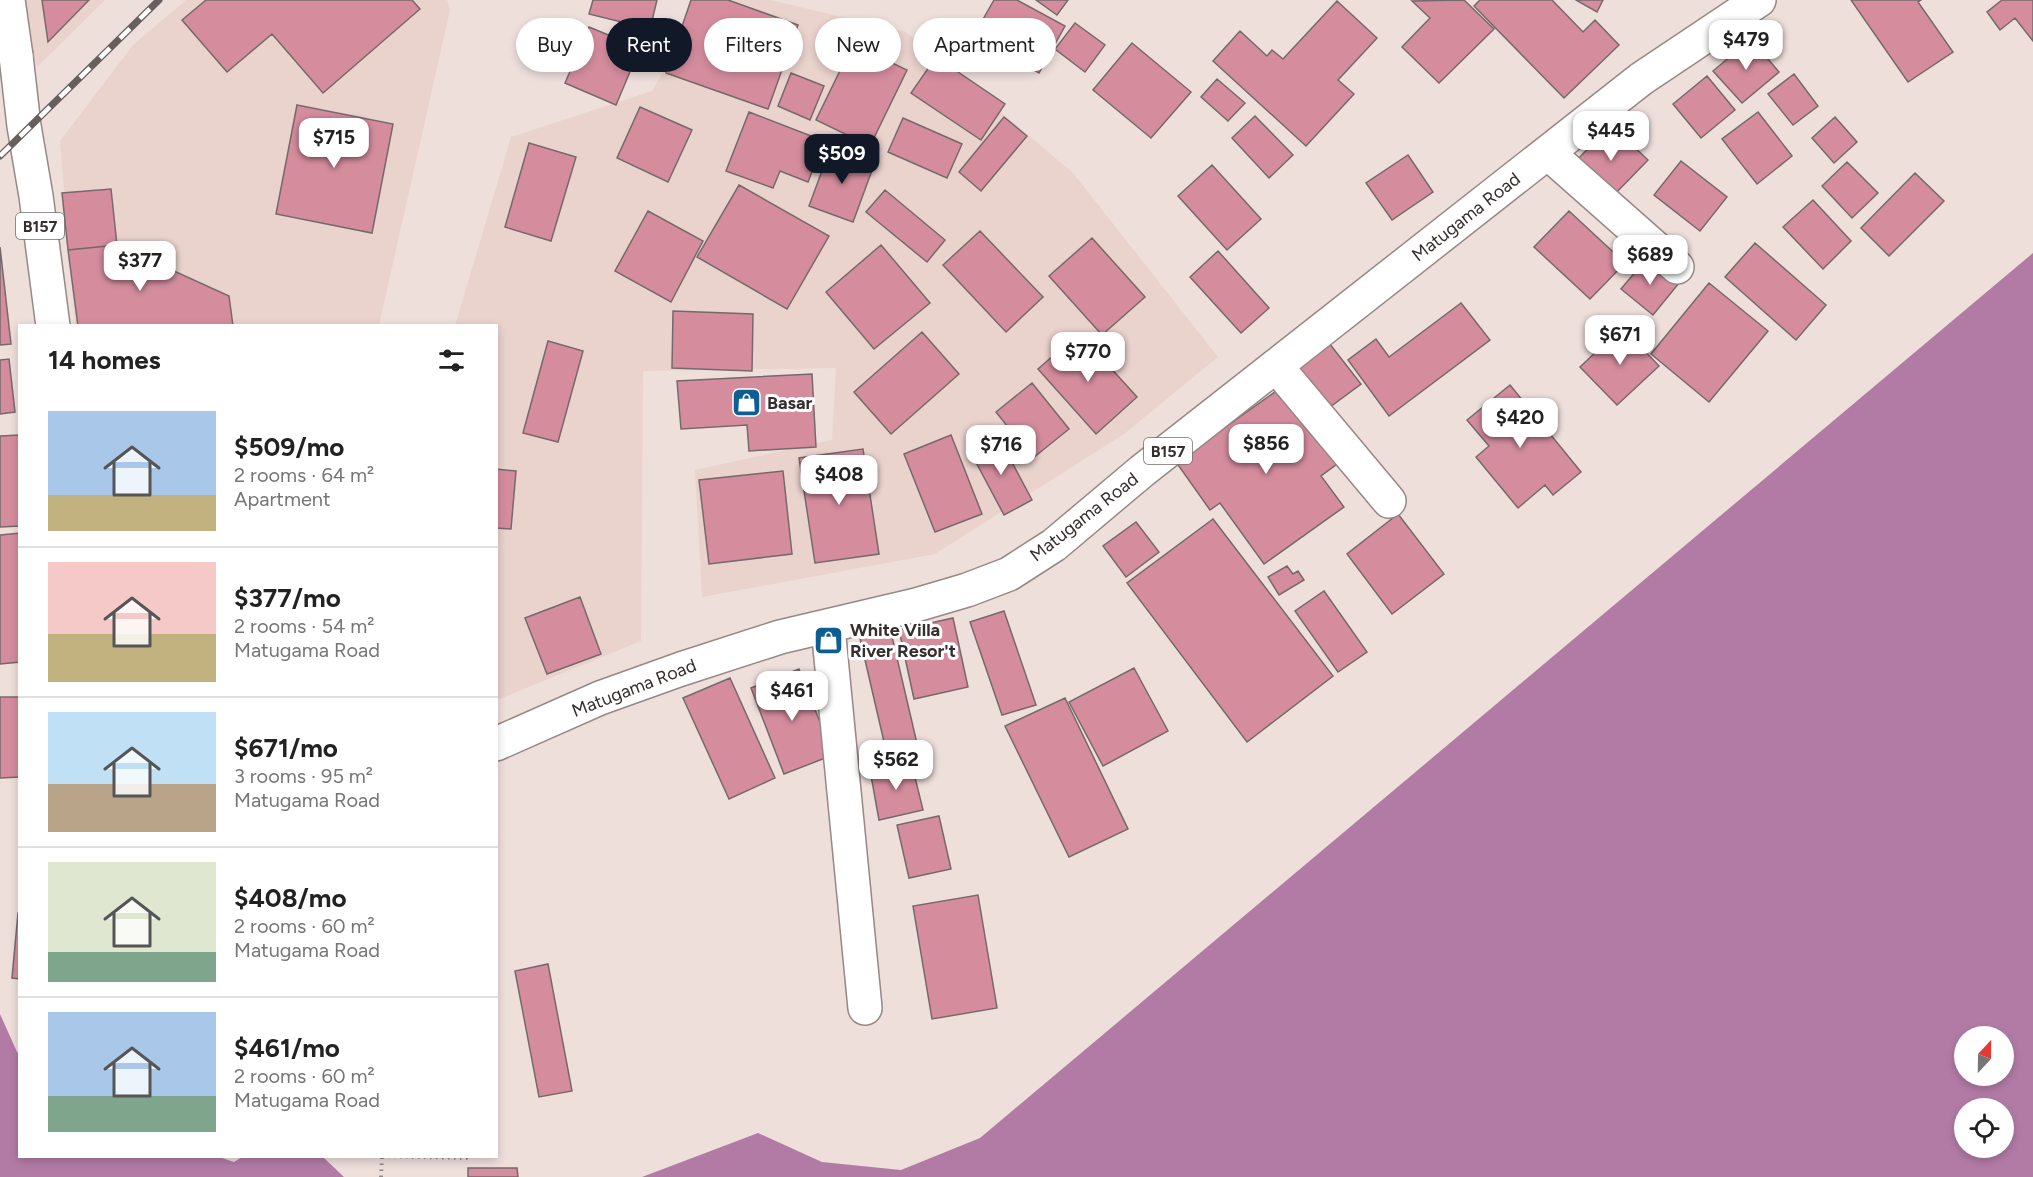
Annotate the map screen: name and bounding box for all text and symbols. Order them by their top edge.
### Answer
chip: Buy [516,18,594,72]
chip: Rent [606,18,692,72]
chip: Filters [704,18,803,72]
chip: New [815,18,901,72]
chip: Apartment [913,18,1056,72]
pin: $479 [1710,20,1782,71]
text: $479 [1723,27,1769,51]
pin: $445 [1575,111,1647,162]
pin: $715 [298,118,370,169]
text: $445 [1587,118,1635,142]
text: $715 [313,125,355,149]
pin: $509 [806,134,878,185]
text: $509 [818,141,866,165]
street label: Matugama Road [1407,168,1525,266]
road number: B157 [16,213,64,239]
pin: $689 [1614,235,1686,286]
pin: $377 [104,241,176,292]
text: $689 [1627,242,1673,266]
text: $377 [118,248,162,272]
pin: $671 [1584,315,1656,366]
text: $671 [1599,322,1641,346]
pin: $770 [1052,332,1124,383]
text: $770 [1065,339,1111,363]
text: 14 homes [48,344,161,376]
icon: filters [435,344,468,377]
shop icon: Basar [730,387,762,419]
place label: Basar [767,392,813,414]
pin: $420 [1484,398,1556,449]
text: $420 [1496,405,1544,429]
pin: $856 [1230,424,1302,475]
pin: $716 [965,425,1037,476]
text: $509/mo [234,431,344,463]
text: $856 [1243,431,1289,455]
text: $716 [980,432,1022,456]
icon: home [96,435,168,507]
road number: B157 [1144,438,1192,464]
pin: $408 [803,455,875,506]
text: $408 [815,462,863,486]
text: 2 rooms · 64 m² [234,463,374,487]
street label: Matugama Road [1025,468,1143,566]
text: Apartment [234,487,331,511]
text: $377/mo [234,582,341,614]
icon: home [96,586,168,658]
text: 2 rooms · 54 m² [234,614,374,638]
place label: White Villa River Resor't [850,619,956,662]
shop icon: White Villa River Resor't [813,624,845,656]
text: Matugama Road [234,638,380,662]
street label: Matugama Road [569,654,699,722]
pin: $461 [756,671,828,722]
text: $461 [770,678,814,702]
text: $671/mo [234,732,338,764]
icon: home [96,736,168,808]
pin: $562 [860,740,932,791]
text: $562 [873,747,919,771]
text: 3 rooms · 95 m² [234,764,373,788]
text: Matugama Road [234,788,380,812]
text: $408/mo [234,882,347,914]
icon: home [96,886,168,958]
text: 2 rooms · 60 m² [234,914,375,938]
text: Matugama Road [234,938,380,962]
north arrow [1954,1026,2014,1086]
map controls [1954,1026,2014,1158]
text: $461/mo [234,1032,340,1064]
icon: home [96,1036,168,1108]
text: 2 rooms · 60 m² [234,1064,375,1088]
text: Matugama Road [234,1088,380,1112]
button: locate [1954,1098,2014,1158]

